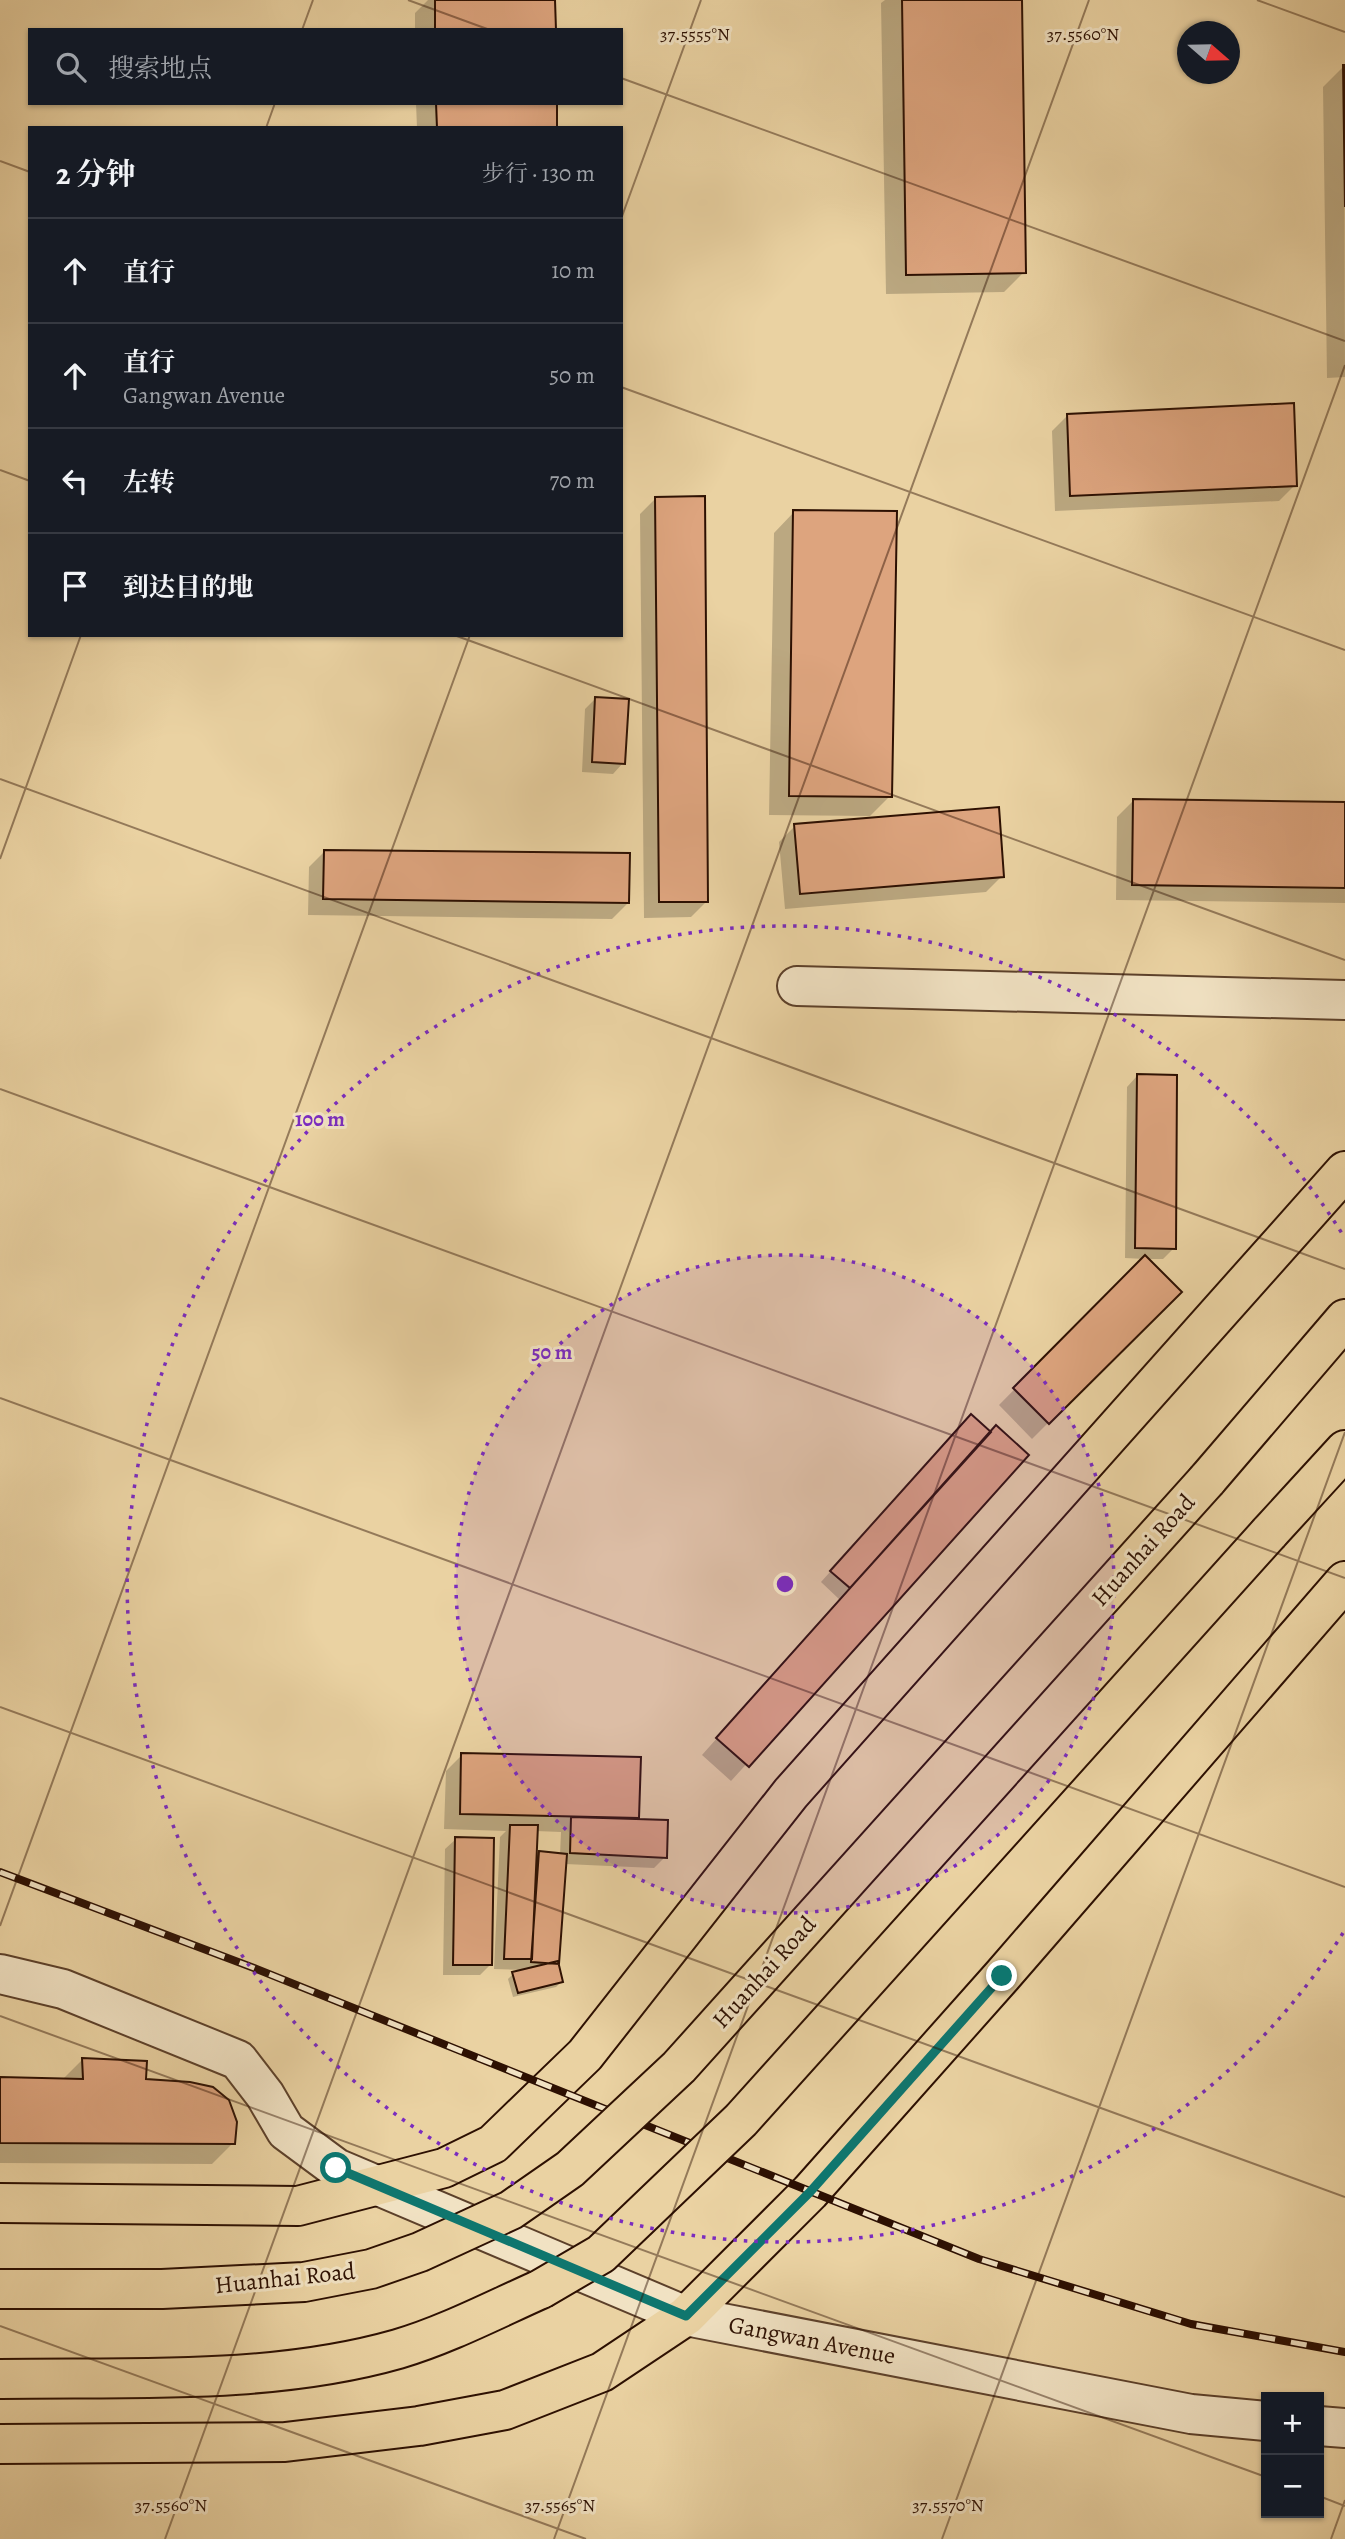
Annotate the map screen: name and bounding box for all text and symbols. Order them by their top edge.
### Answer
north arrow [1177,21,1240,84]
text: 37.5555°N [660,22,730,46]
text: 37.5560°N [1047,22,1119,46]
search box [28,28,623,105]
icon: search [52,48,90,86]
text: 搜索地点 [108,51,212,86]
text: 2 分钟 [56,154,136,194]
text: 步行 · 130 m [482,158,595,189]
icon: ahead [56,252,94,290]
text: 直行 [123,255,175,290]
text: 10 m [551,255,595,286]
text: 直行 [123,345,175,380]
icon: ahead [56,357,94,395]
text: 50 m [549,360,595,391]
text: Gangwan Avenue [123,380,285,411]
icon: left [56,462,94,500]
text: 左转 [123,465,175,500]
text: 70 m [549,465,595,496]
icon: arrive [56,567,94,605]
text: 到达目的地 [123,570,253,605]
text: 100 m [295,1105,345,1133]
text: 50 m [532,1338,573,1366]
street label: Huanhai Road [1084,1487,1202,1613]
centre of rings [773,1572,797,1596]
street label: Huanhai Road [705,1909,823,2035]
route end [986,1960,1017,1991]
route start [320,2152,351,2183]
street label: Huanhai Road [213,2255,357,2301]
street label: Gangwan Avenue [726,2308,898,2372]
map controls [1261,2392,1324,2518]
button: + [1261,2392,1324,2455]
button: − [1261,2455,1324,2518]
text: 37.5560°N [135,2493,207,2517]
text: 37.5565°N [525,2493,595,2517]
text: 37.5570°N [912,2493,984,2517]

